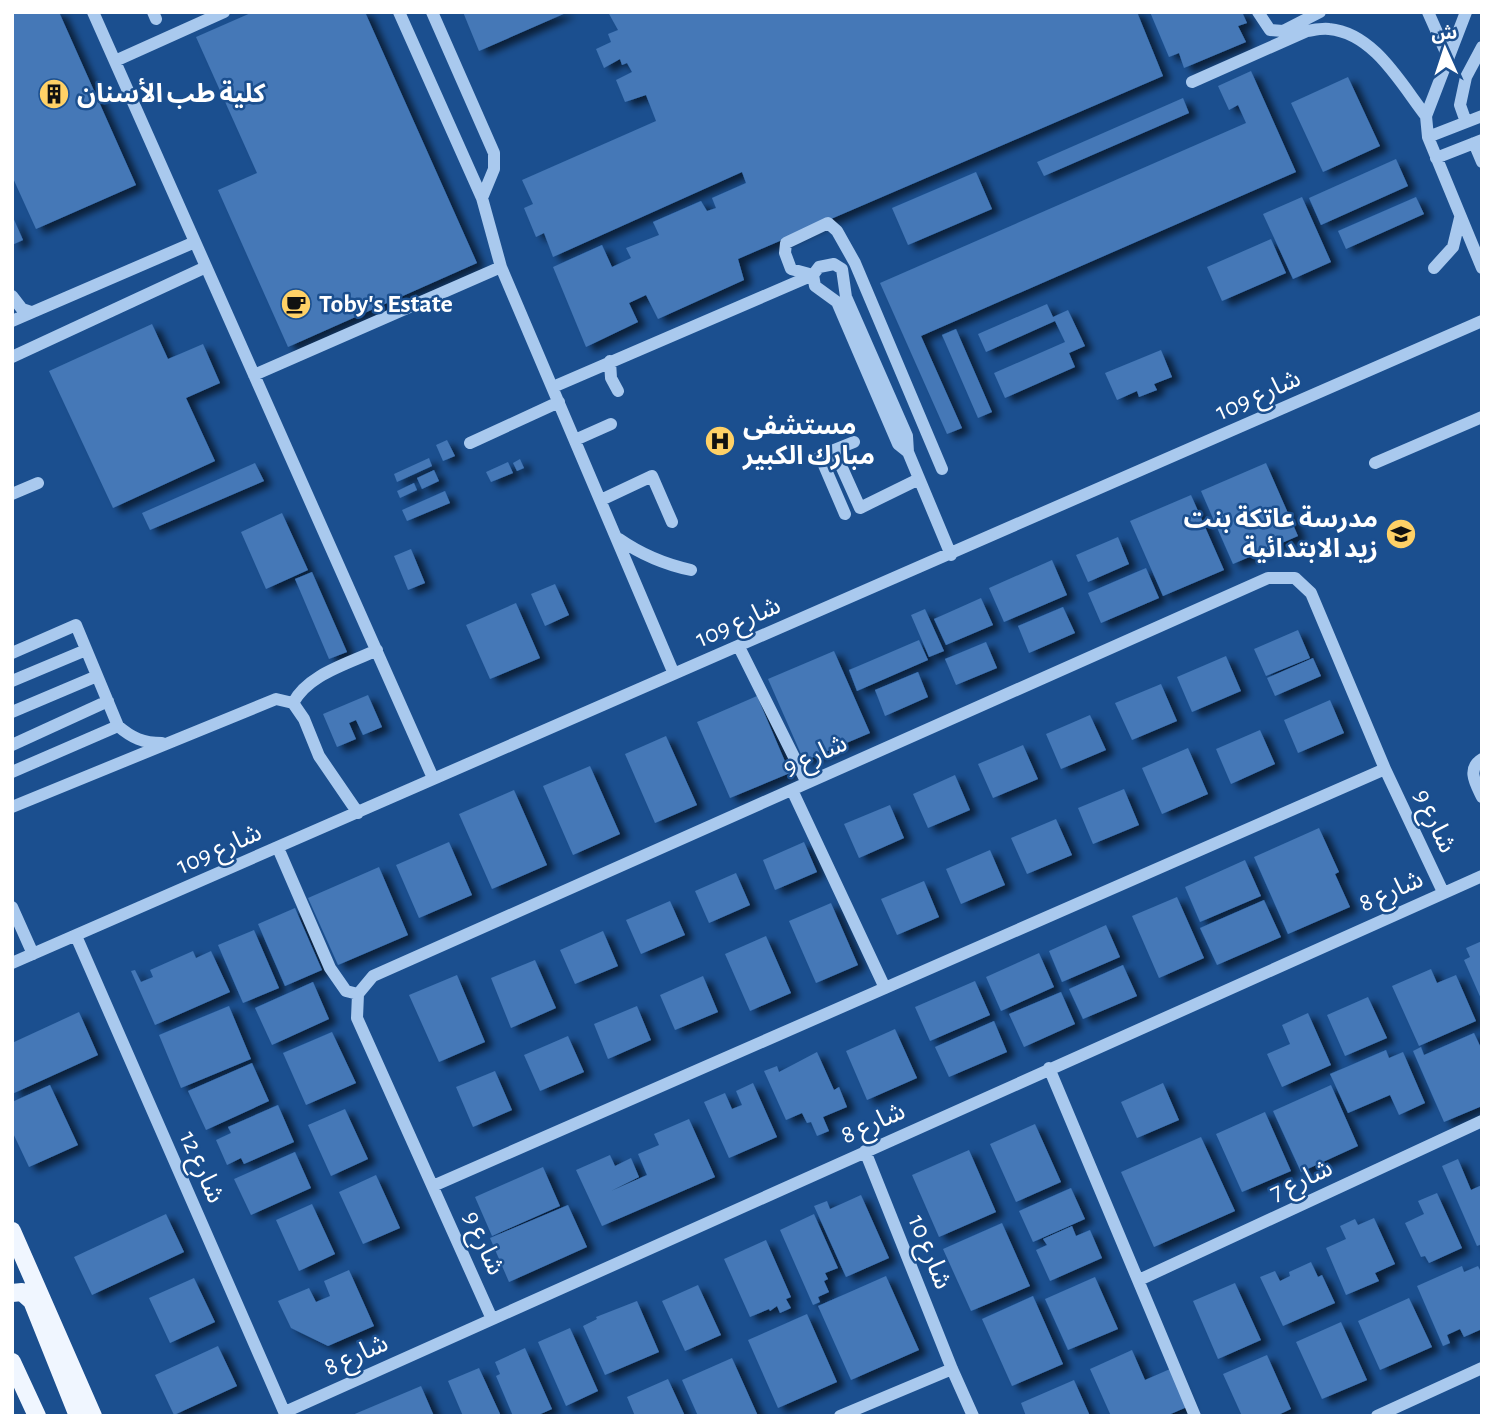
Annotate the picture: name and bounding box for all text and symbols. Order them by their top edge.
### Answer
north arrow [1410,14,1480,84]
text: ش [1431,23,1458,44]
building icon: كلية طب الأسنان [37,77,71,111]
place label: كلية طب الأسنان [77,78,266,109]
cafe icon: Toby's Estate [279,287,313,321]
place label: Toby's Estate [319,291,453,317]
street label: شارع 109 [1212,365,1306,430]
place label: مستشفى مبارك الكبير [742,413,875,470]
hospital icon: مستشفى مبارك الكبير [703,424,737,458]
place label: مدرسة عاتكة بنت زيد الابتدائية [1183,505,1378,563]
school or university icon: مدرسة عاتكة بنت زيد الابتدائية [1384,517,1418,551]
street label: شارع 109 [692,592,786,657]
street label: شارع 9 [779,729,853,785]
street label: شارع 9 [1404,785,1461,859]
street label: شارع 109 [173,819,267,884]
street label: شارع 8 [1355,865,1429,921]
street label: شارع 8 [837,1097,911,1153]
street label: شارع 12 [170,1127,229,1209]
street label: شارع 7 [1266,1154,1338,1210]
street label: شارع 9 [454,1207,510,1281]
street label: شارع 10 [899,1211,957,1295]
street label: شارع 8 [320,1329,394,1385]

